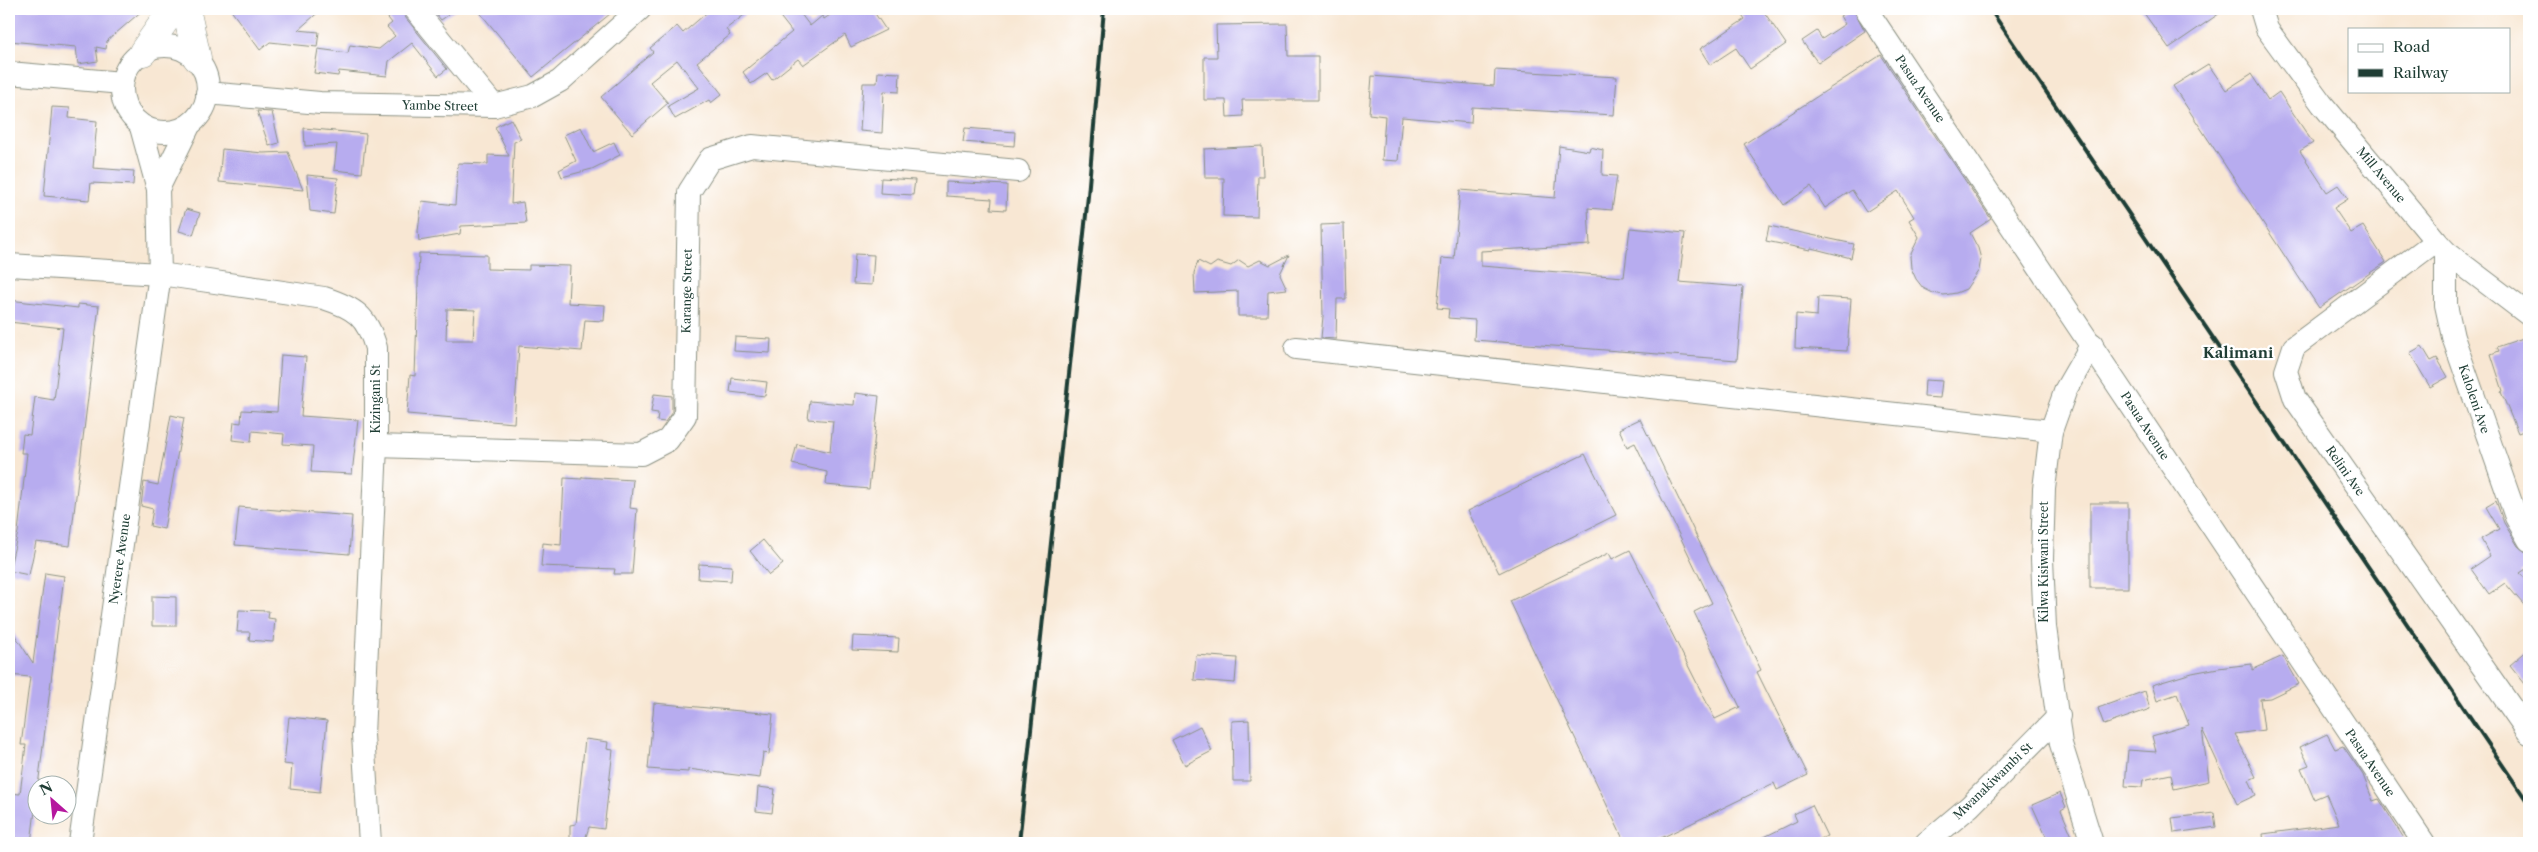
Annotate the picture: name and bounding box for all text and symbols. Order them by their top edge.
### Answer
legend [2348,28,2510,92]
text: Road [2393,37,2430,56]
street label: Pasua Avenue [1892,52,1949,126]
text: Railway [2393,63,2449,82]
street label: Yambe Street [401,97,479,114]
street label: Mill Avenue [2354,144,2409,206]
street label: Karange Street [678,248,695,333]
district label: Kalimani [2203,343,2274,362]
street label: Kaloleni Ave [2456,362,2493,435]
street label: Kizingani St [368,364,383,433]
street label: Pasua Avenue [2118,389,2173,463]
street label: Relini Ave [2323,443,2368,499]
street label: Kilwa Kisiwani Street [2036,501,2051,623]
street label: Nyerere Avenue [106,512,133,605]
street label: Pasua Avenue [2342,726,2399,800]
street label: Mwanakiwambi St [1950,738,2036,822]
north arrow [28,774,78,824]
text: N [37,778,56,799]

